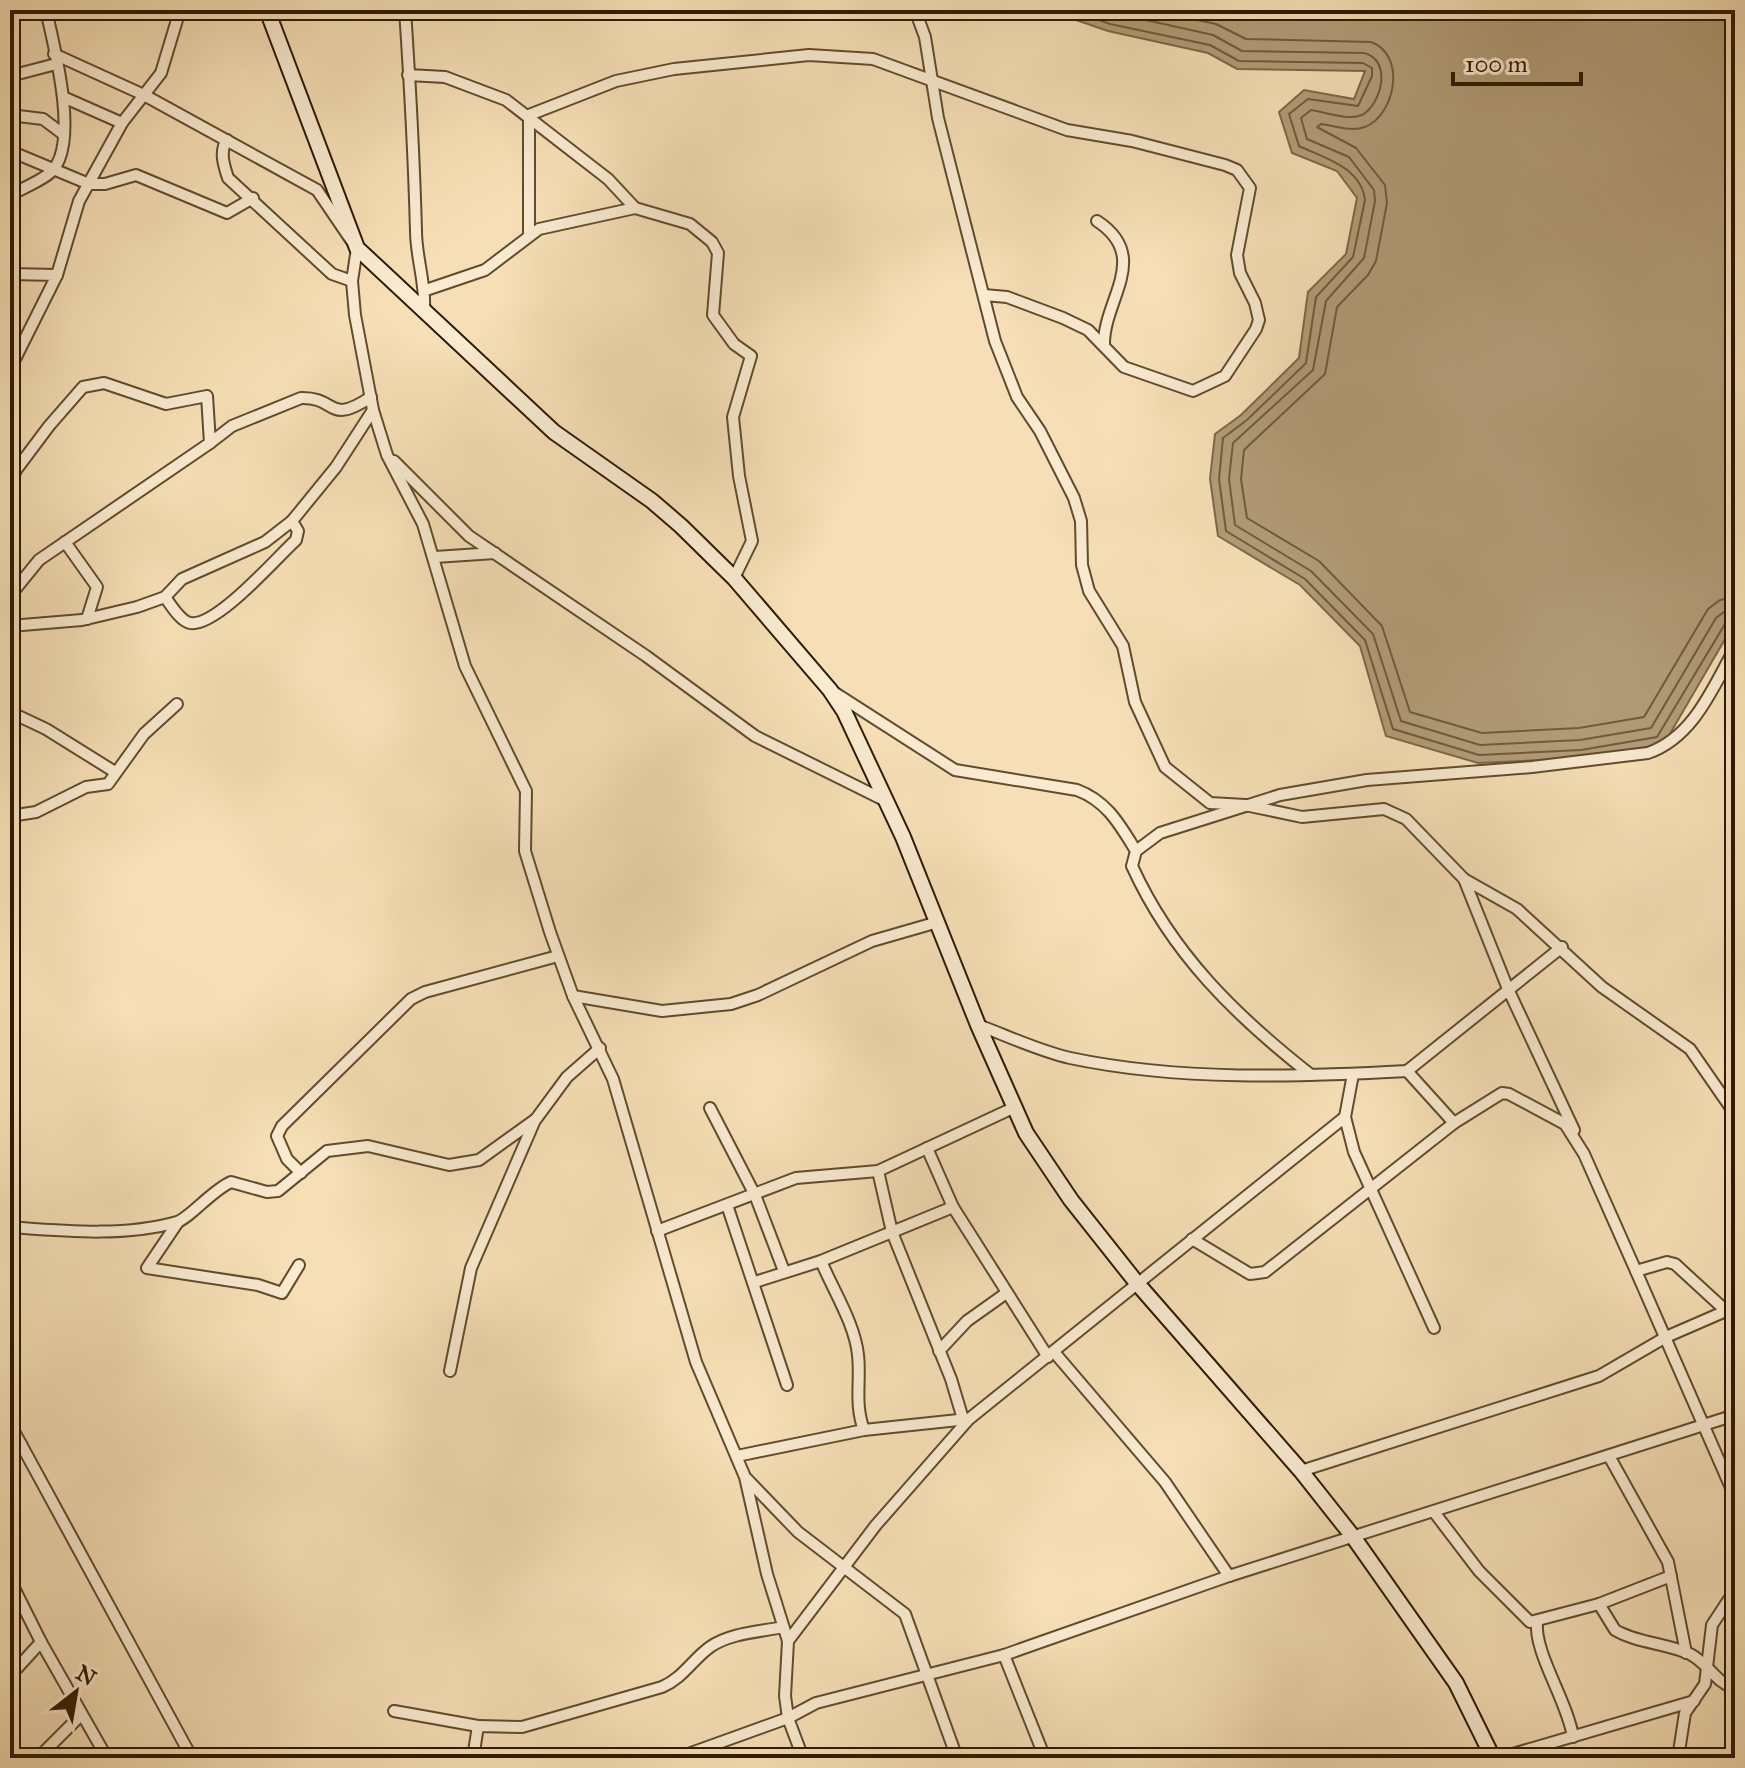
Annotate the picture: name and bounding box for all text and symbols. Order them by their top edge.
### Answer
scale bar [1453,36,1581,86]
text: 100 m [1465,49,1528,79]
north arrow [36,1652,116,1732]
text: N [71,1659,101,1692]

